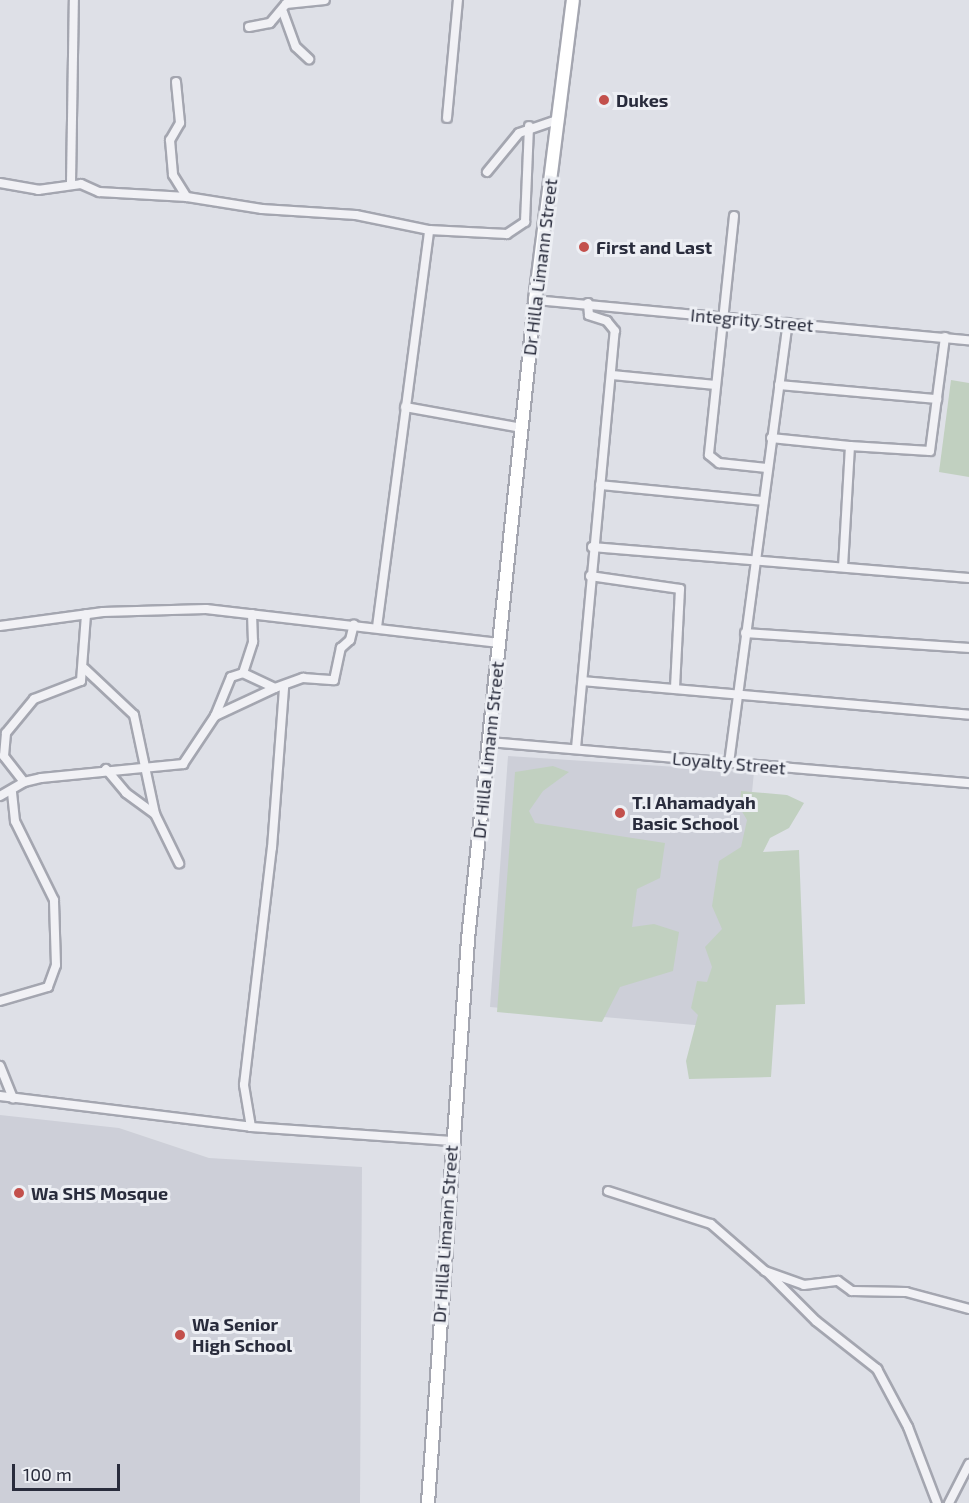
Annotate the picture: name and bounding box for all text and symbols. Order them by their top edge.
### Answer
place label: Dukes [616,89,668,111]
marker: Dukes [597,93,611,107]
street label: Dr Hilla Limann Street [518,177,562,357]
place label: First and Last [596,236,712,258]
marker: First and Last [577,240,591,254]
street label: Integrity Street [689,304,815,336]
street label: Dr Hilla Limann Street [468,660,508,840]
street label: Loyalty Street [671,747,787,779]
place label: T.I Ahamadyah Basic School [632,792,756,834]
marker: T.I Ahamadyah Basic School [613,806,627,820]
street label: Dr Hilla Limann Street [428,1144,462,1324]
place label: Wa SHS Mosque [31,1182,168,1204]
marker: Wa SHS Mosque [12,1186,26,1200]
place label: Wa Senior High School [192,1314,292,1356]
marker: Wa Senior High School [173,1328,187,1342]
scale bar [15,1452,123,1490]
text: 100 m [23,1463,72,1485]

